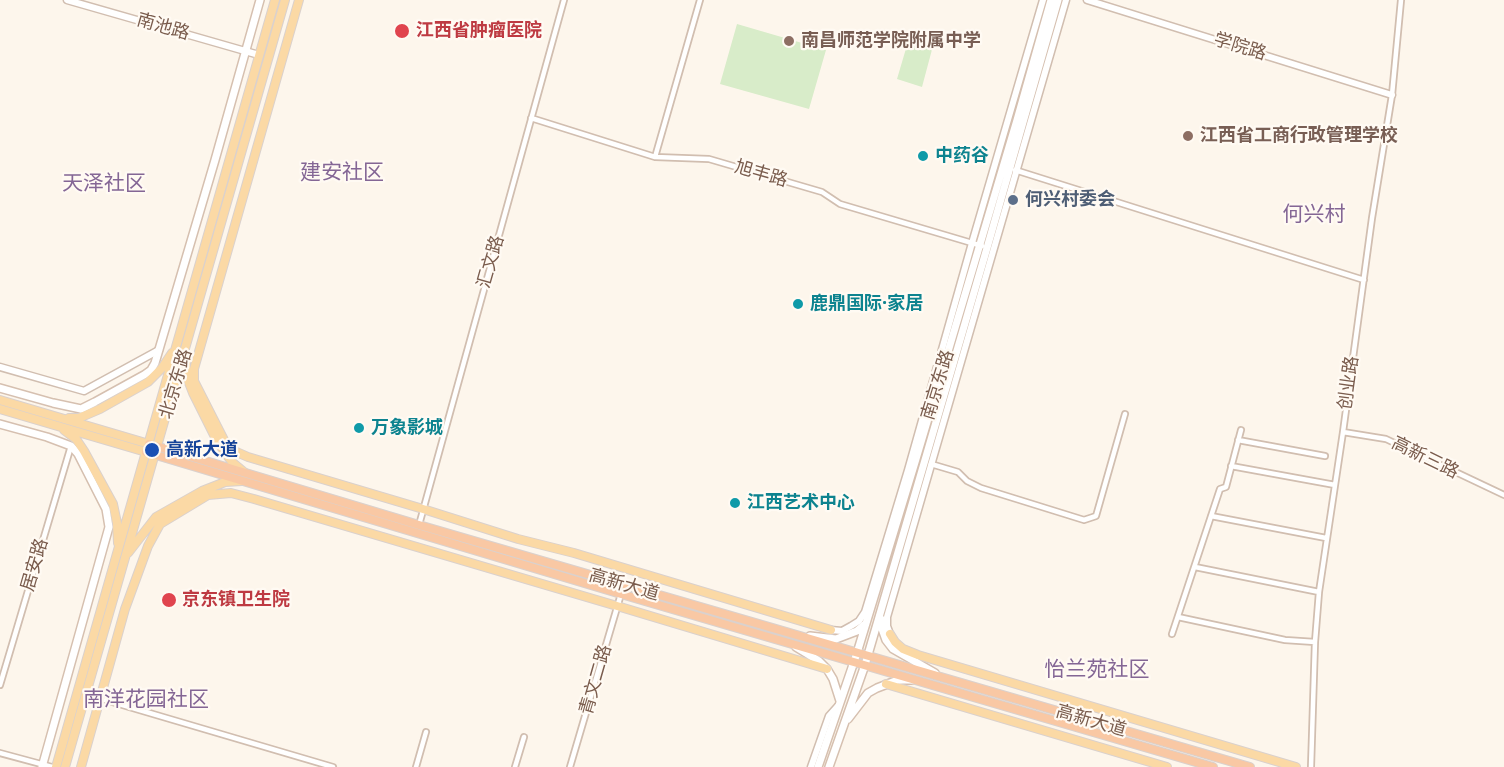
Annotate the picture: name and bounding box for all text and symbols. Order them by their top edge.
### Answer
street label: 南池路 [134,9,192,45]
place label: 江西省肿瘤医院 [416,20,542,42]
marker: 江西省肿瘤医院 [393,22,411,40]
street label: 学院路 [1211,29,1269,65]
place label: 南昌师范学院附属中学 [801,30,981,52]
marker: 南昌师范学院附属中学 [782,34,796,48]
place label: 江西省工商行政管理学校 [1200,125,1398,147]
marker: 江西省工商行政管理学校 [1181,129,1195,143]
place label: 中药谷 [935,145,989,167]
marker: 中药谷 [916,149,930,163]
street label: 旭丰路 [732,156,790,192]
district label: 建安社区 [300,160,384,186]
district label: 天泽社区 [62,171,146,197]
place label: 何兴村委会 [1025,189,1115,211]
marker: 何兴村委会 [1006,193,1020,207]
district label: 何兴村 [1283,202,1345,228]
street label: 汇文路 [473,233,509,291]
place label: 鹿鼎国际·家居 [810,293,923,315]
marker: 鹿鼎国际·家居 [791,297,805,311]
street label: 北京东路 [155,346,197,422]
street label: 南京东路 [917,347,959,423]
street label: 创业路 [1335,355,1363,411]
place label: 万象影城 [371,417,443,439]
marker: 万象影城 [352,421,366,435]
street label: 高新三路 [1388,433,1462,483]
place label: 高新大道 [166,439,238,461]
marker: 高新大道 [143,441,161,459]
place label: 江西艺术中心 [747,492,855,514]
marker: 江西艺术中心 [728,496,742,510]
street label: 居安路 [17,536,53,594]
street label: 高新大道 [586,565,662,605]
place label: 京东镇卫生院 [182,589,290,611]
marker: 京东镇卫生院 [160,591,178,609]
street label: 青文二路 [576,642,616,718]
district label: 怡兰苑社区 [1045,657,1149,683]
district label: 南洋花园社区 [83,687,209,713]
street label: 高新大道 [1053,701,1129,741]

